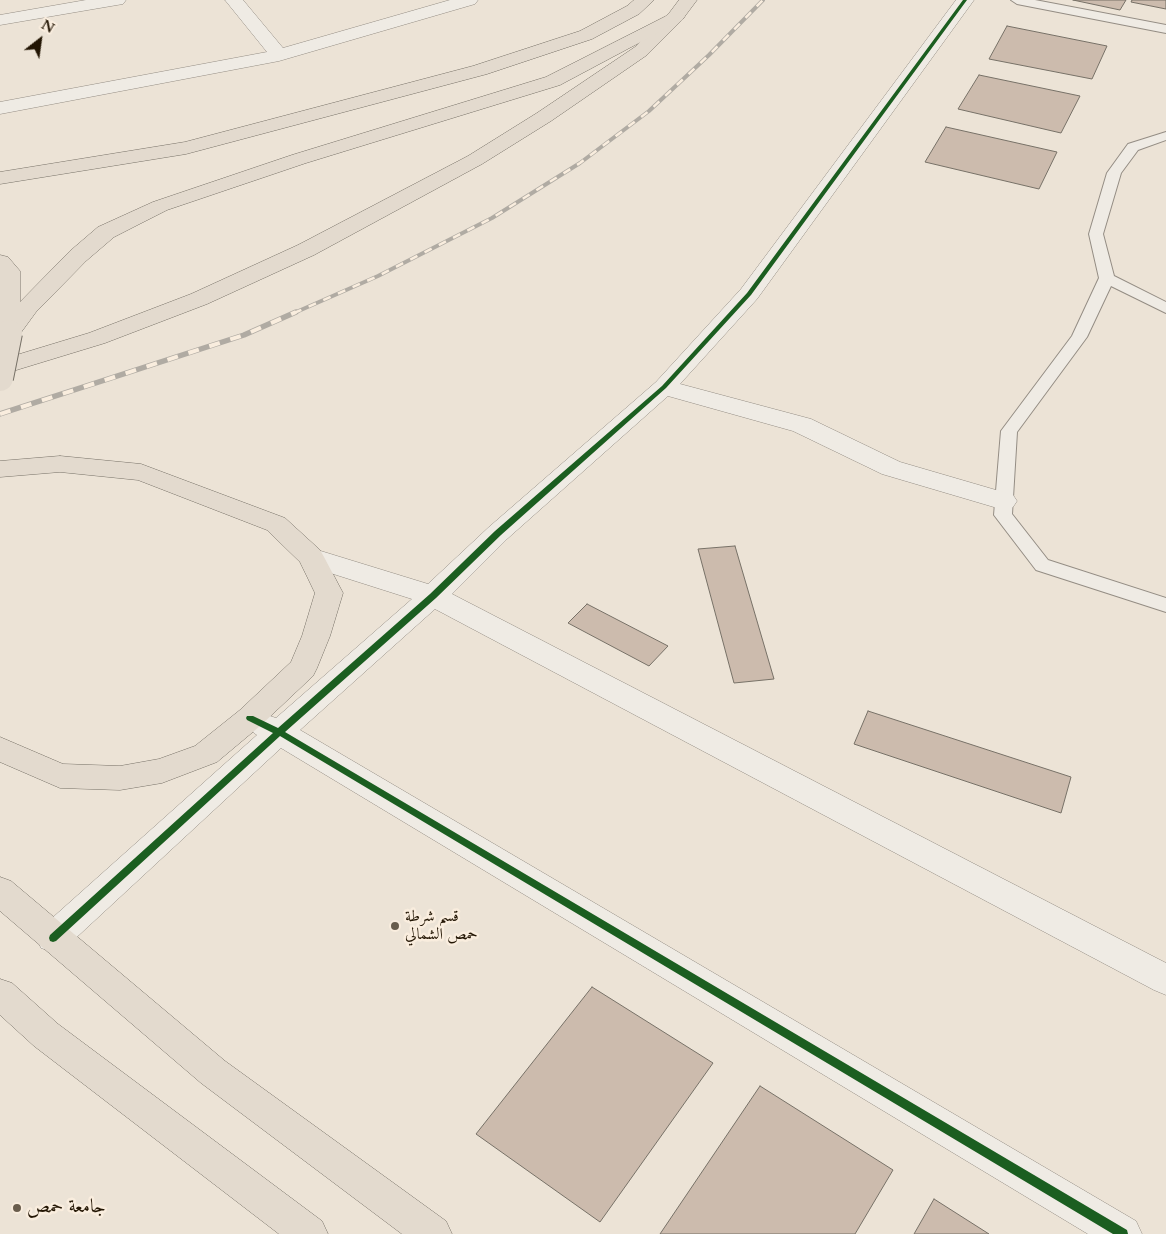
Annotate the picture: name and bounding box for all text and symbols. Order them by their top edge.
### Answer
north arrow [15,15,65,65]
text: N [38,15,58,38]
place label: قسم شرطة حمص الشمالي [405,907,478,945]
marker: قسم شرطة حمص الشمالي [389,920,401,932]
place label: جامعة حمص [27,1197,106,1219]
marker: جامعة حمص [11,1202,23,1214]

